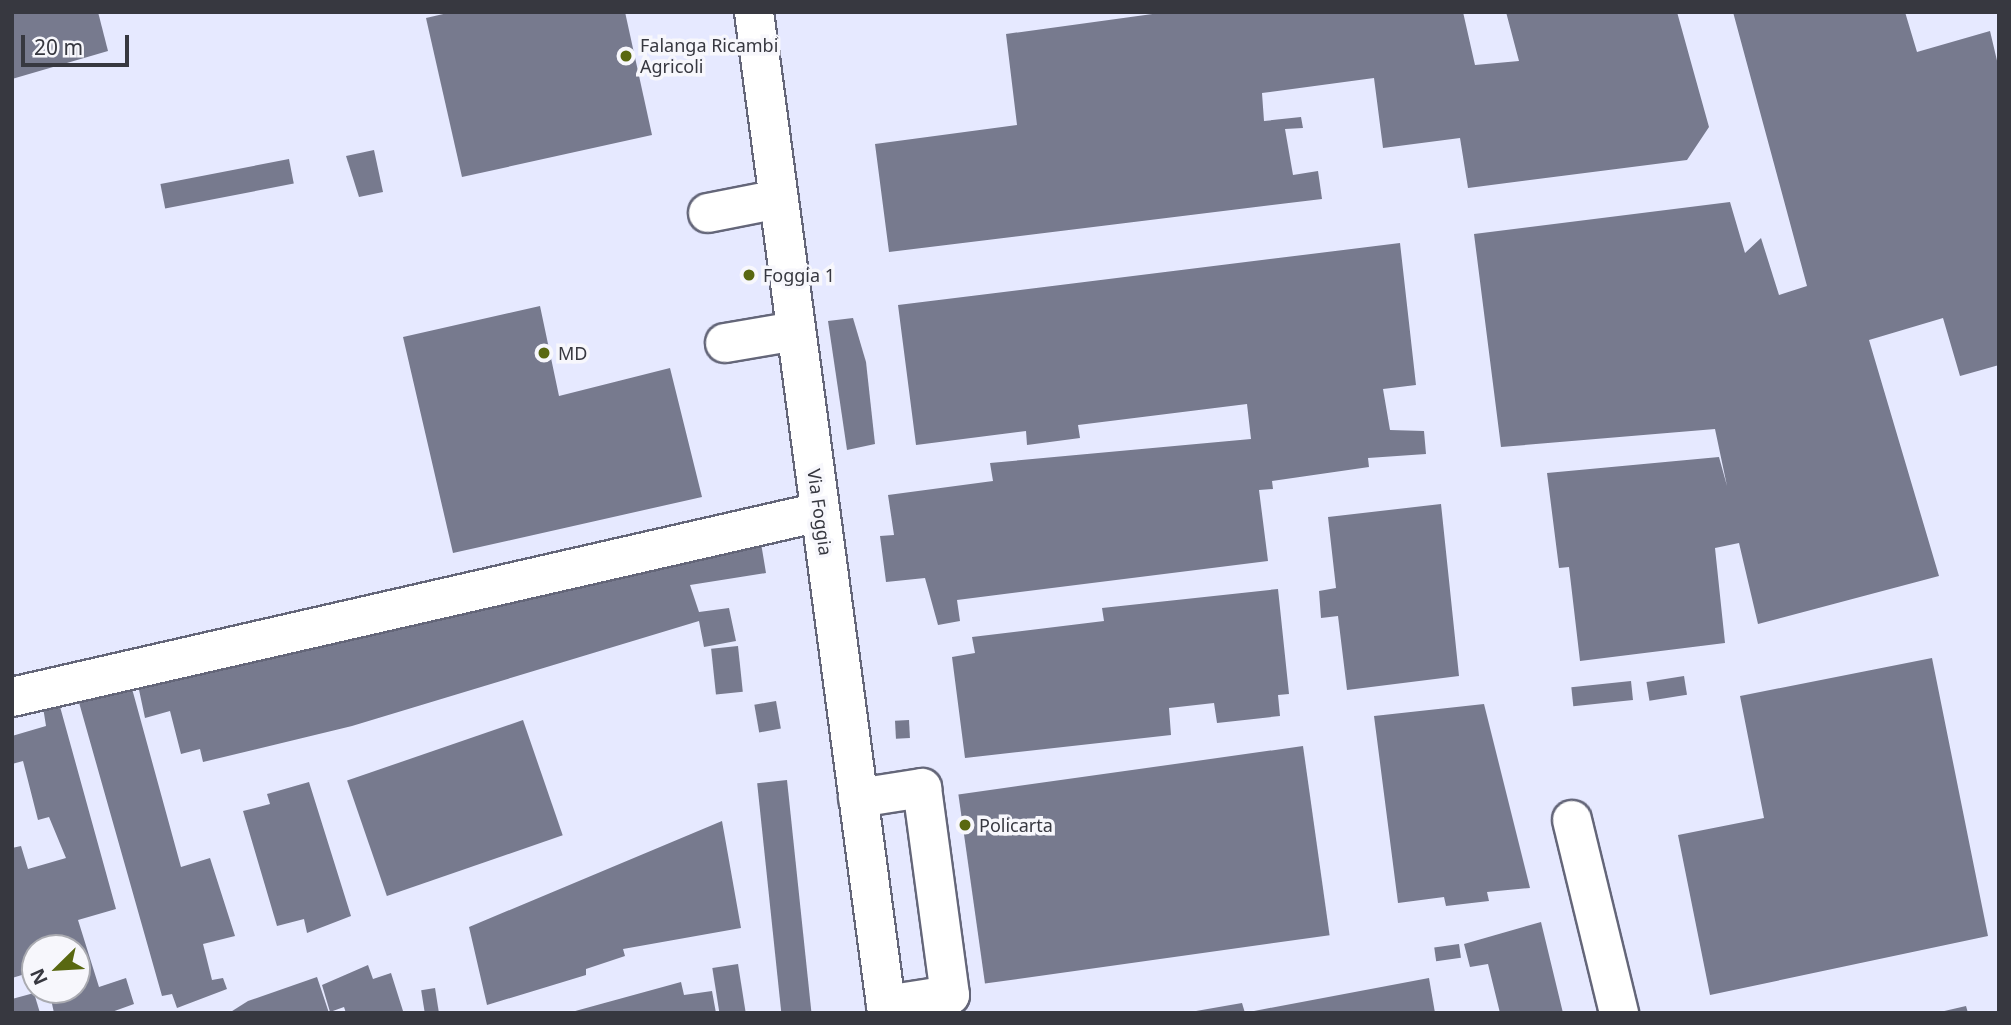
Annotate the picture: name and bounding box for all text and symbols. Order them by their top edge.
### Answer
scale bar [24,21,133,65]
text: 20 m [34,33,83,61]
place label: Falanga Ricambi Agricoli [640,35,778,78]
marker: Falanga Ricambi Agricoli [618,48,634,64]
place label: Foggia 1 [763,264,835,286]
marker: Foggia 1 [741,267,757,283]
place label: MD [558,342,587,364]
marker: MD [536,345,552,361]
street label: Via Foggia [803,467,837,557]
place label: Policarta [979,814,1053,836]
marker: Policarta [957,817,973,833]
north arrow [21,934,91,1004]
text: N [24,964,54,989]

